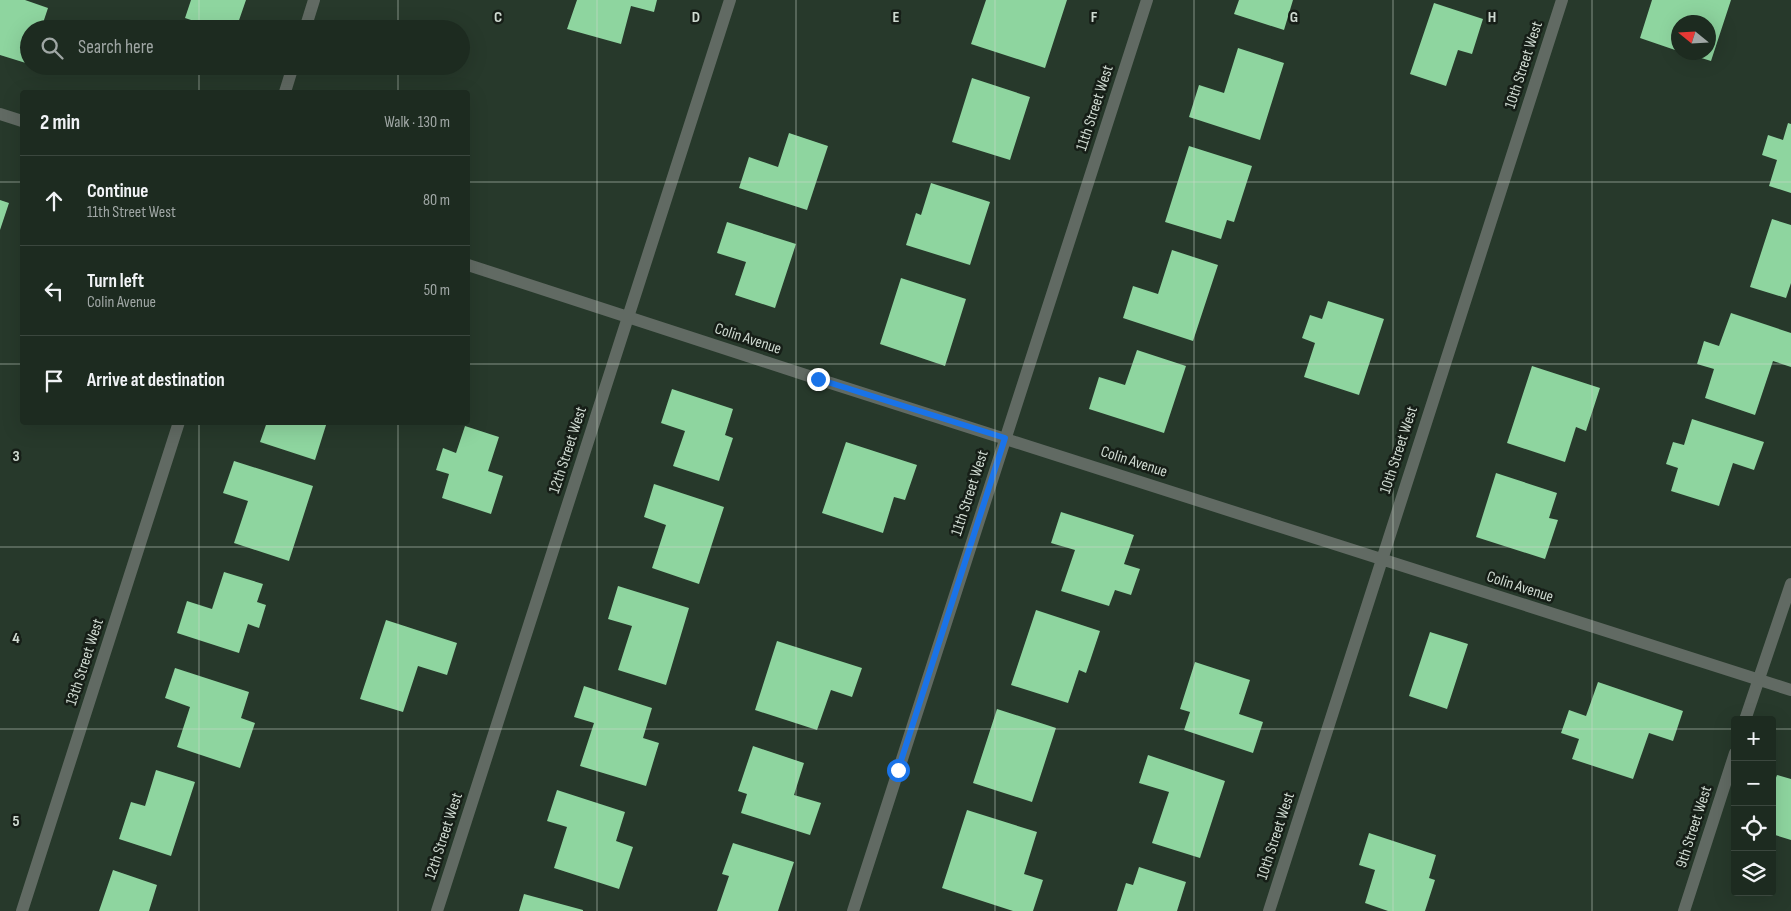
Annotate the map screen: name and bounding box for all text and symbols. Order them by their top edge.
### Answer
text: C [494,8,502,27]
text: D [692,8,700,27]
text: E [893,8,900,27]
text: F [1091,8,1098,27]
text: G [1290,8,1298,27]
text: H [1488,8,1496,27]
north arrow [1671,15,1716,60]
street label: 10th Street West [1501,19,1547,111]
search box [20,20,470,75]
icon: search [38,34,66,62]
text: Search here [78,36,154,59]
street label: 11th Street West [1072,63,1118,153]
text: 2 min [40,110,80,135]
text: Walk · 130 m [384,113,450,132]
text: Continue [87,180,148,203]
icon: ahead [40,187,68,215]
text: 80 m [423,191,450,210]
text: 11th Street West [87,203,176,222]
text: Turn left [87,270,144,293]
icon: left [40,277,68,305]
text: 50 m [424,281,450,300]
text: Colin Avenue [87,293,156,312]
street label: Colin Avenue [712,319,784,359]
icon: arrive [40,367,68,395]
route end [807,368,830,391]
text: Arrive at destination [87,369,225,392]
street label: 12th Street West [545,404,591,496]
street label: 10th Street West [1376,404,1422,496]
street label: Colin Avenue [1098,442,1170,482]
text: 3 [12,447,20,466]
street label: 11th Street West [947,448,993,538]
street label: Colin Avenue [1484,567,1556,607]
street label: 13th Street West [62,616,108,708]
text: 4 [12,629,20,648]
map controls [1731,716,1776,896]
button: + [1731,716,1776,761]
route start [887,759,910,782]
button: − [1731,761,1776,806]
street label: 9th Street West [1672,784,1716,870]
street label: 12th Street West [421,790,467,882]
street label: 10th Street West [1253,790,1299,882]
button: locate [1731,806,1776,851]
text: 5 [12,812,20,831]
button: layers [1731,851,1776,896]

